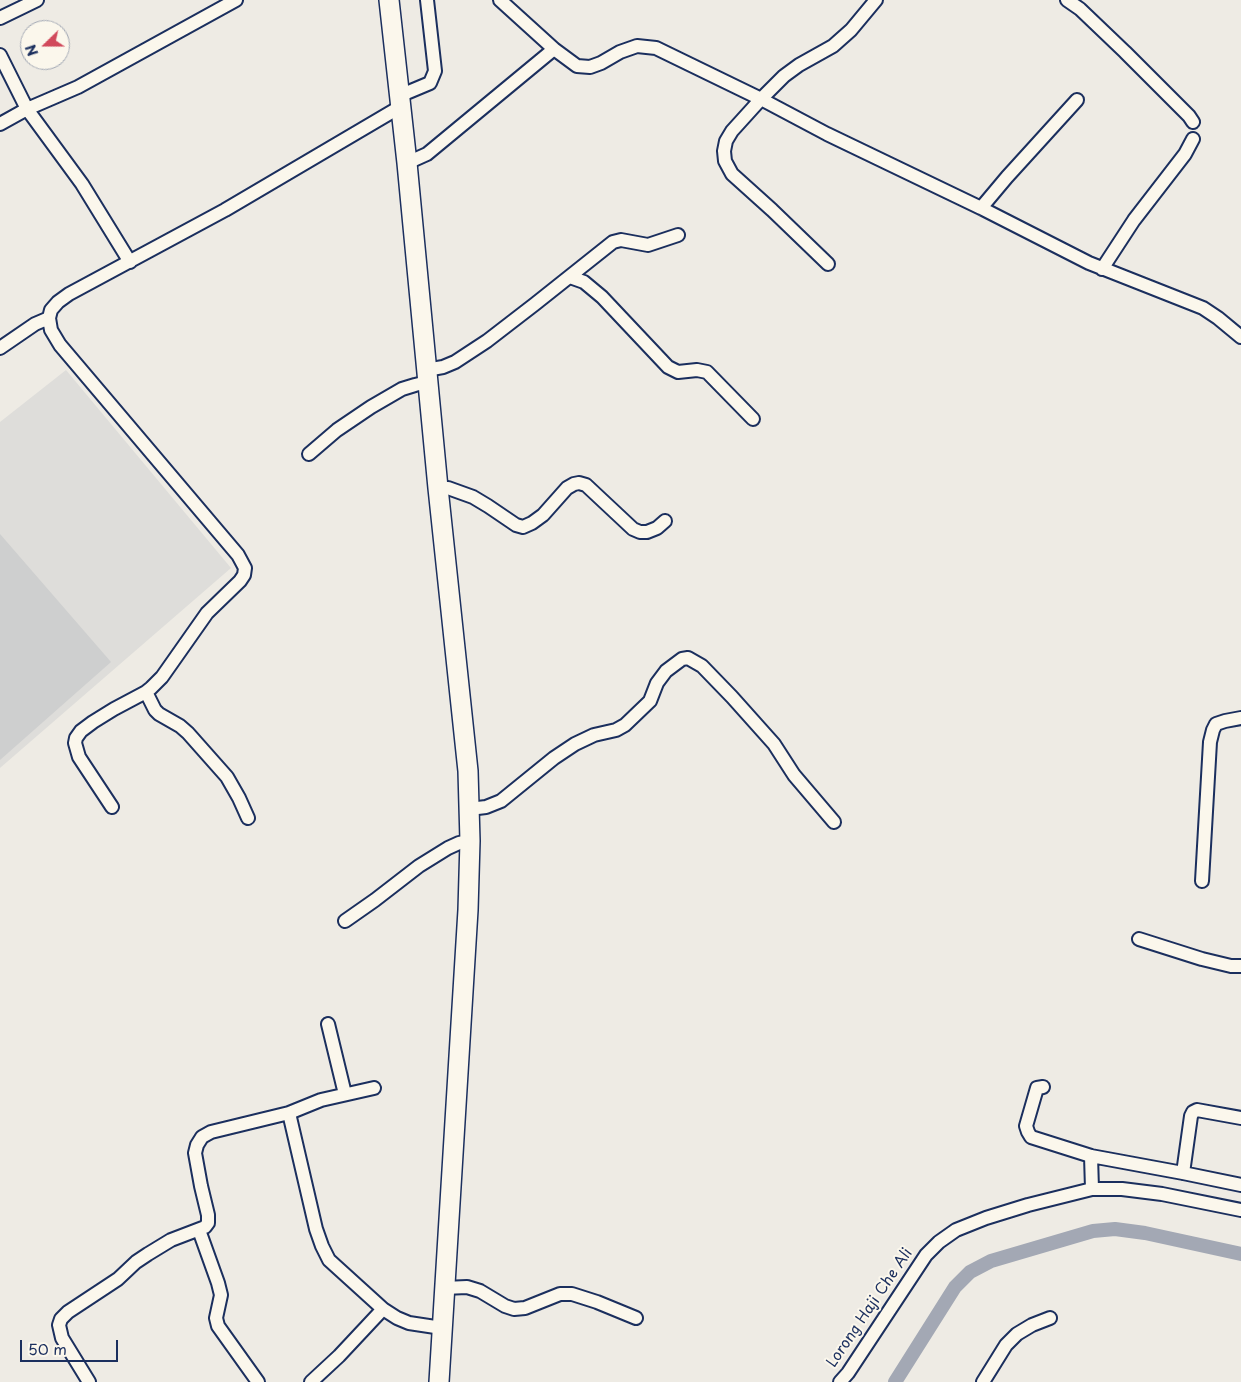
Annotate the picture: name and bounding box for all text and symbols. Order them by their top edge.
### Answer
north arrow [20,20,70,70]
text: N [20,41,43,60]
street label: Lorong Haji Che Ali [823,1245,917,1371]
scale bar [22,1330,120,1362]
text: 50 m [28,1337,67,1360]

